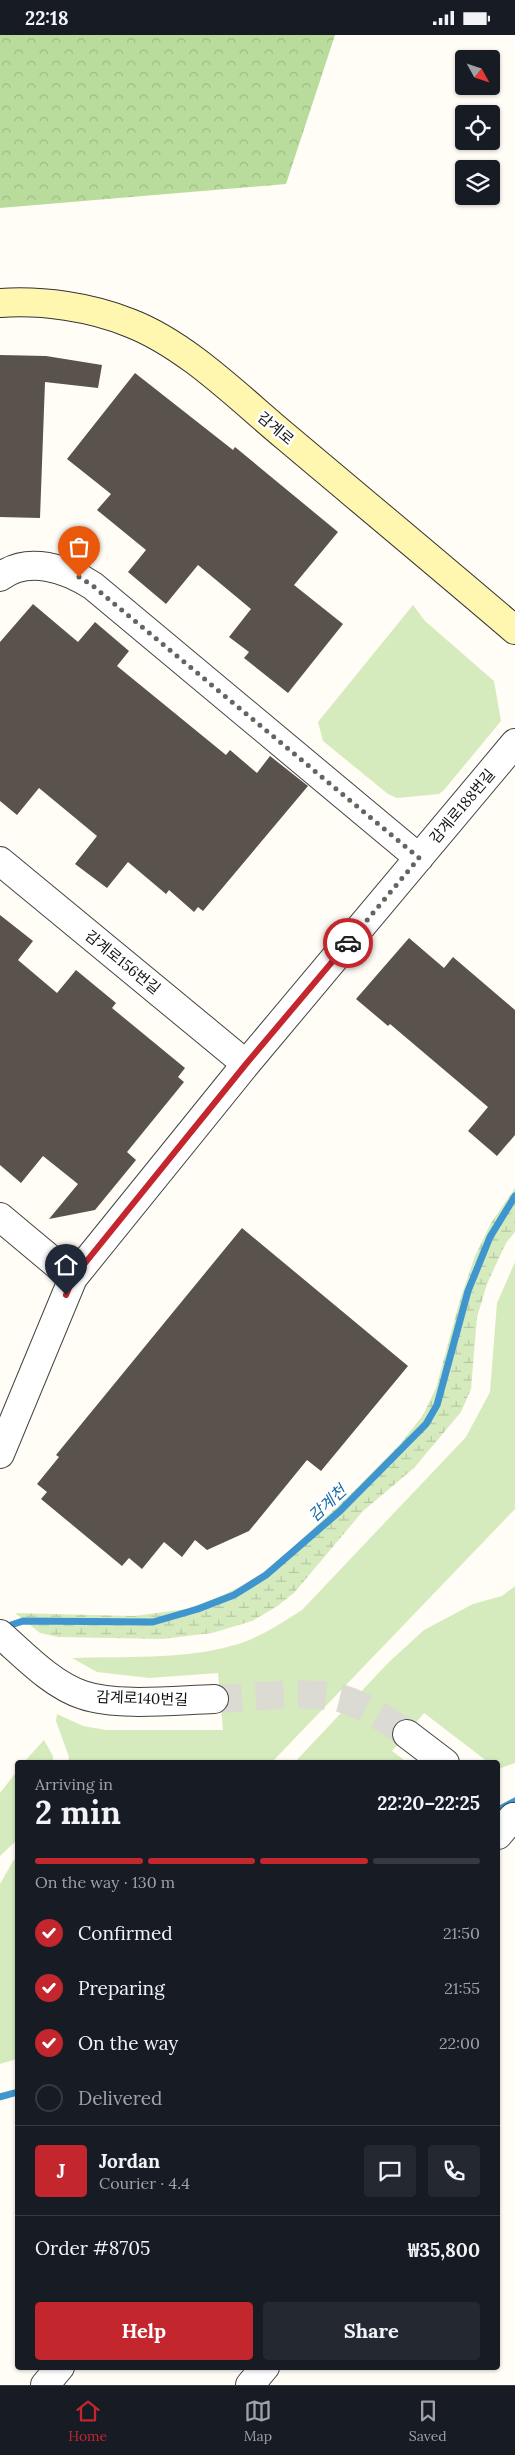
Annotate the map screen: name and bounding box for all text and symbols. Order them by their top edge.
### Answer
text: 22:18 [25,6,69,30]
north arrow [455,50,500,95]
map controls [455,50,500,205]
button: locate [455,105,500,150]
button: layers [455,160,500,205]
street label: 감계로 [254,407,298,449]
pin [58,526,100,577]
icon: bag [65,533,93,561]
street label: 감계로188번길 [425,765,499,847]
courier [323,918,373,968]
street label: 감계로156번길 [82,926,164,998]
icon: car [334,929,362,957]
pin [45,1244,87,1295]
icon: home [52,1251,80,1279]
water label: 감계천 [304,1479,352,1525]
street label: 감계로140번길 [96,1687,188,1709]
text: Arriving in [35,1774,113,1794]
text: 22:20–22:25 [377,1791,480,1815]
text: 2 min [35,1792,121,1833]
text: On the way · 130 m [35,1872,175,1892]
icon: check [35,1919,63,1947]
text: Confirmed [78,1921,173,1945]
text: 21:50 [443,1923,480,1943]
icon: check [35,1974,63,2002]
text: Preparing [78,1976,165,2000]
text: 21:55 [444,1978,480,1998]
icon: check [35,2029,63,2057]
text: On the way [78,2031,178,2055]
text: 22:00 [439,2033,480,2053]
text: Delivered [78,2086,162,2110]
button: chat [364,2145,416,2197]
button: phone [428,2145,480,2197]
text: Jordan [99,2149,160,2173]
text: J [57,2159,65,2183]
text: Courier · 4.4 [99,2173,190,2193]
text: Order #8705 [35,2236,150,2260]
text: ₩35,800 [408,2238,480,2262]
button: Help [35,2302,253,2360]
button: Share [263,2302,480,2360]
tab: Home [68,2397,107,2445]
tab: Map [244,2397,272,2445]
tab: Saved [409,2397,447,2445]

